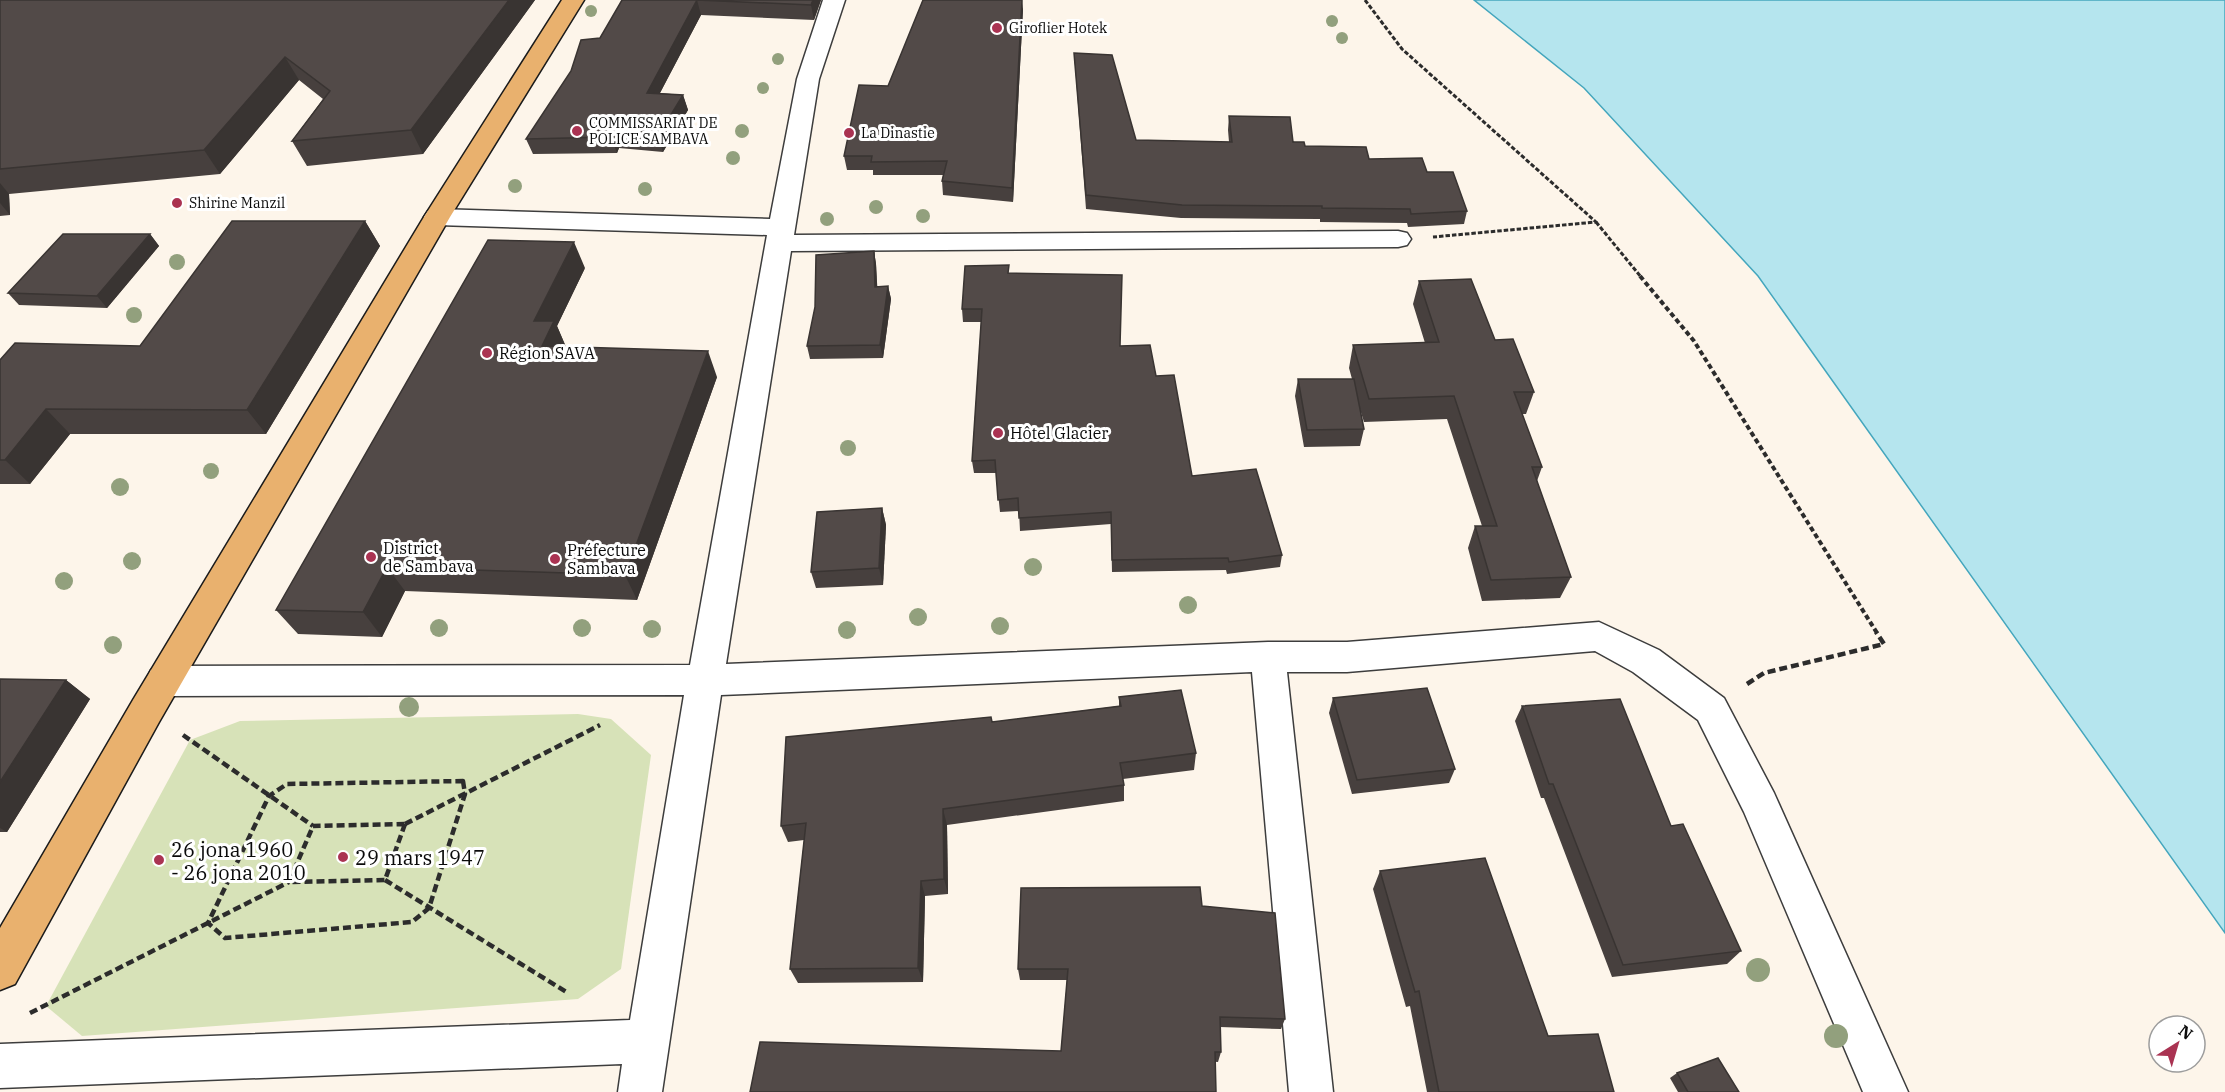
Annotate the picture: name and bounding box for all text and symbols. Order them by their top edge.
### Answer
place label: Giroflier Hotek [1009,19,1108,37]
marker: Giroflier Hotek [990,21,1004,35]
place label: COMMISSARIAT DE POLICE SAMBAVA [589,114,717,148]
marker: COMMISSARIAT DE POLICE SAMBAVA [570,124,584,138]
place label: La Dinastie [861,124,935,142]
marker: La Dinastie [842,126,856,140]
place label: Shirine Manzil [189,194,285,212]
marker: Shirine Manzil [170,196,184,210]
place label: Région SAVA [499,343,595,363]
marker: Région SAVA [480,346,494,360]
place label: Hôtel Glacier [1010,423,1108,443]
marker: Hôtel Glacier [991,426,1005,440]
place label: District de Sambava [383,538,474,576]
place label: Préfecture Sambava [567,540,646,578]
marker: District de Sambava [364,550,378,564]
marker: Préfecture Sambava [548,552,562,566]
place label: 26 jona 1960 - 26 jona 2010 [171,836,306,886]
place label: 29 mars 1947 [355,844,485,871]
marker: 29 mars 1947 [336,850,350,864]
marker: 26 jona 1960 - 26 jona 2010 [152,853,166,867]
north arrow [2147,1014,2207,1074]
text: N [2175,1020,2197,1044]

